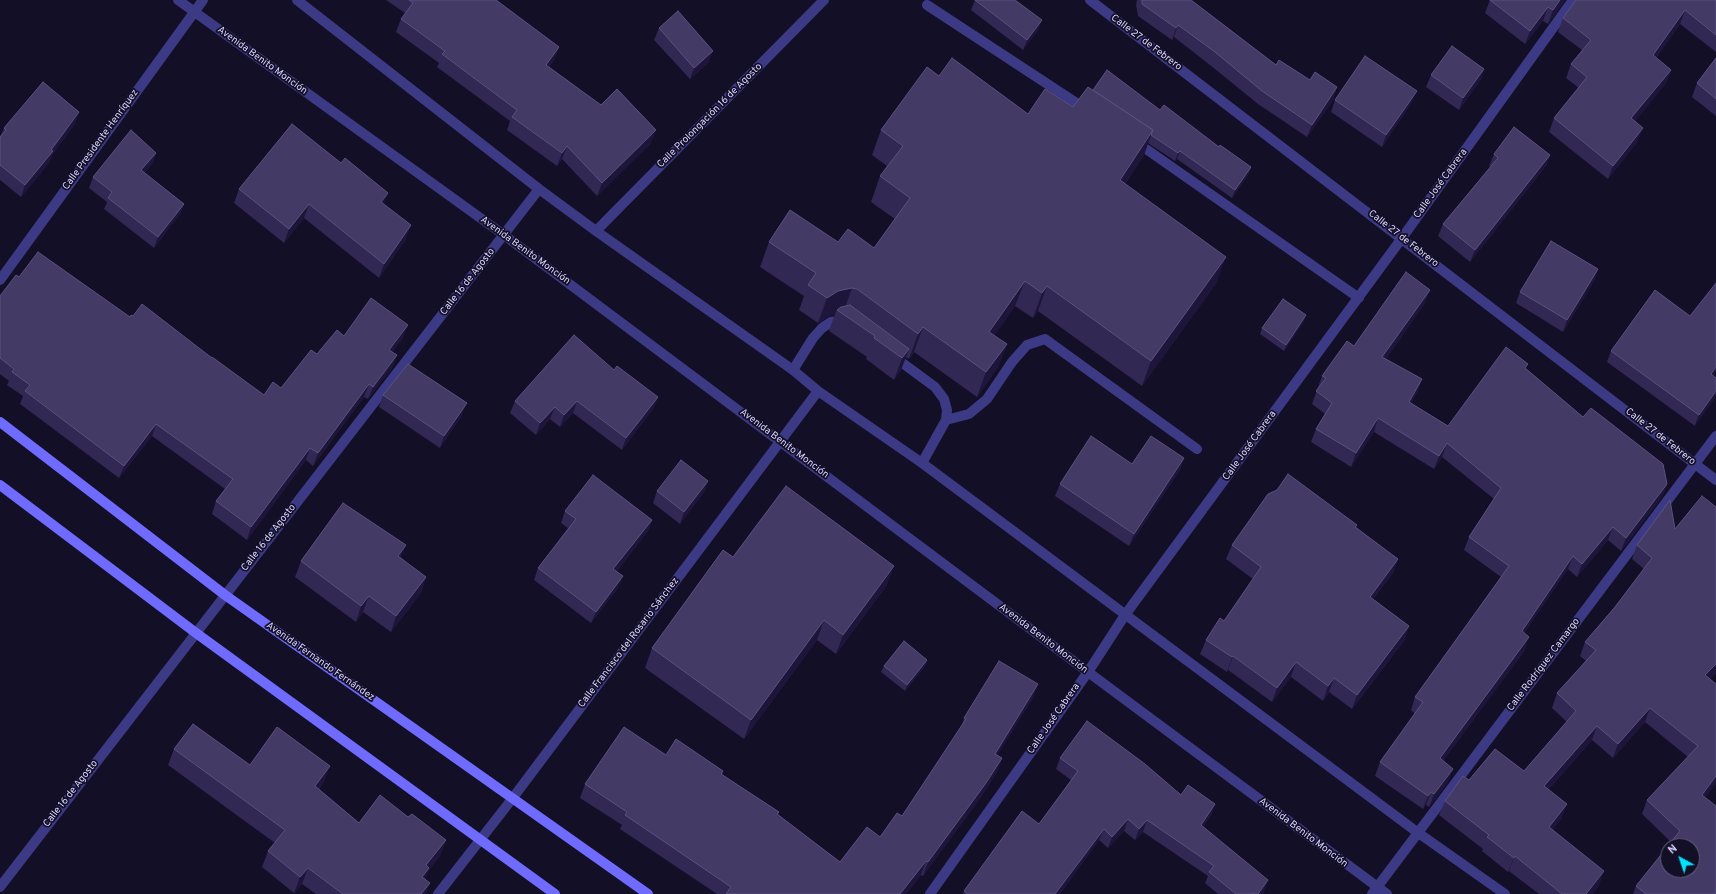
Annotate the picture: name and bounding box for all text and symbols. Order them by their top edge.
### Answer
street label: Calle 27 de Febrero [1108,12,1184,74]
street label: Avenida Benito Monción [215,24,309,98]
street label: Calle Prolongación 16 de Agosto [655,61,765,171]
street label: Calle Presidente Henríquez [60,87,142,193]
street label: Calle José Cabrera [1412,147,1470,221]
street label: Calle 27 de Febrero [1366,208,1440,270]
street label: Avenida Benito Monción [478,214,572,288]
street label: Calle 16 de Agosto [438,246,498,318]
street label: Calle 27 de Febrero [1623,406,1697,468]
street label: Avenida Benito Monción [737,407,831,481]
street label: Calle José Cabrera [1221,409,1279,483]
street label: Calle 16 de Agosto [239,502,299,574]
street label: Calle Francisco del Rosario Sánchez [576,576,682,710]
street label: Avenida Benito Monción [996,602,1090,676]
street label: Calle Rodríguez Camargo [1505,616,1583,714]
street label: Avenida Fernando Fernández [264,620,376,704]
street label: Calle José Cabrera [1025,681,1083,757]
street label: Calle 16 de Agosto [41,758,101,830]
street label: Avenida Benito Monción [1256,796,1350,870]
north arrow [1660,838,1700,878]
text: N [1665,842,1680,857]

